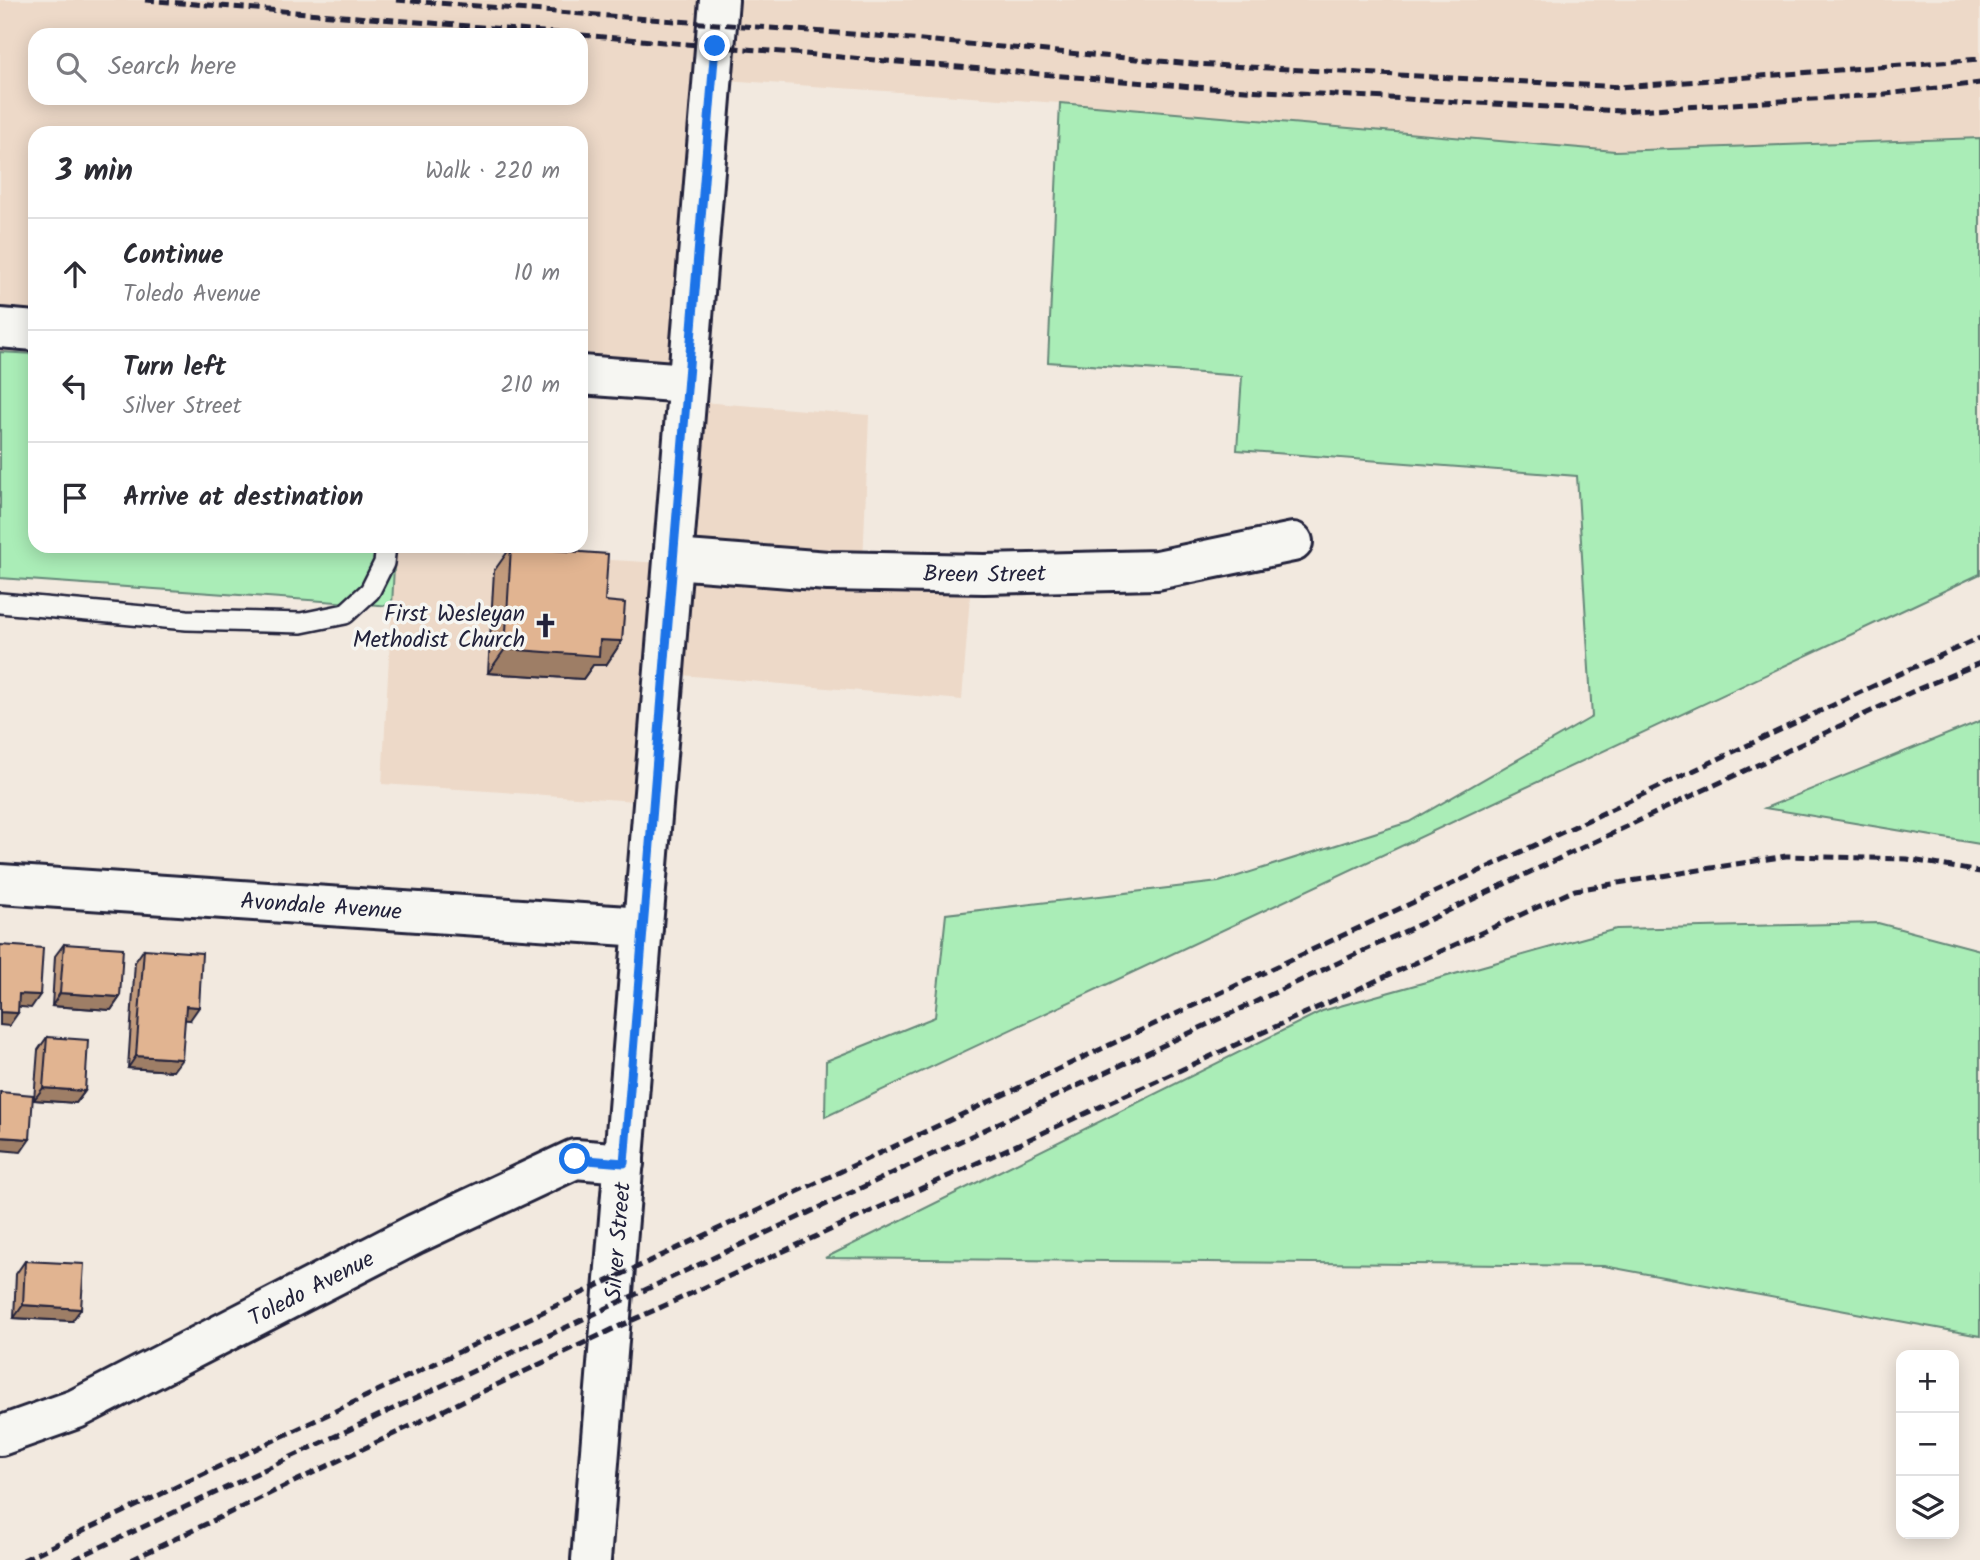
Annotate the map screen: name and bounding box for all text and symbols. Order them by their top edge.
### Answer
search box [28,28,588,105]
route end [699,30,730,61]
text: Search here [108,46,236,88]
icon: search [52,48,90,86]
text: 3 min [56,148,133,196]
text: Walk · 220 m [425,154,560,190]
text: Continue [123,235,224,277]
icon: ahead [56,255,94,293]
text: 10 m [514,256,560,292]
text: Toledo Avenue [123,277,261,313]
text: Turn left [123,347,226,389]
icon: left [56,367,94,405]
text: 210 m [500,368,560,404]
text: Silver Street [123,389,242,425]
text: Arrive at destination [123,477,363,519]
icon: arrive [56,479,94,517]
street label: Breen Street [923,557,1047,594]
place label: First Wesleyan Methodist Church [353,597,525,659]
church icon: First Wesleyan Methodist Church [531,612,559,640]
street label: Avondale Avenue [239,884,403,931]
route start [559,1143,590,1174]
street label: Silver Street [596,1180,642,1302]
street label: Toledo Avenue [242,1242,381,1337]
map controls [1896,1350,1959,1539]
button: + [1896,1350,1959,1413]
button: − [1896,1413,1959,1476]
button: layers [1896,1476,1959,1539]

